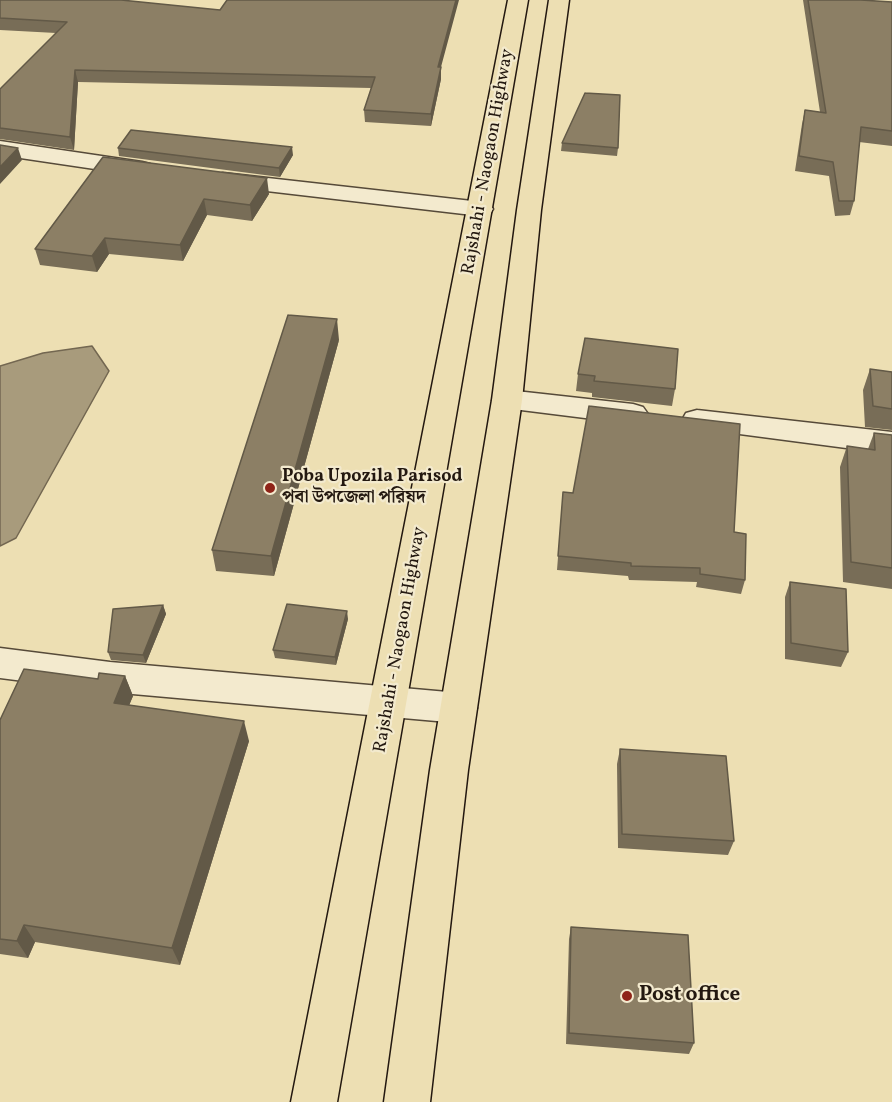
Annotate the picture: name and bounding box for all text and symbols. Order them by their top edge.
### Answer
street label: Rajshahi - Naogaon Highway [458,47,520,277]
place label: Poba Upozila Parisod পবা উপজেলা পরিষদ [282,467,462,510]
marker: Poba Upozila Parisod পবা উপজেলা পরিষদ [263,481,277,495]
street label: Rajshahi - Naogaon Highway [370,525,432,755]
place label: Post office [639,983,740,1009]
marker: Post office [620,989,634,1003]

